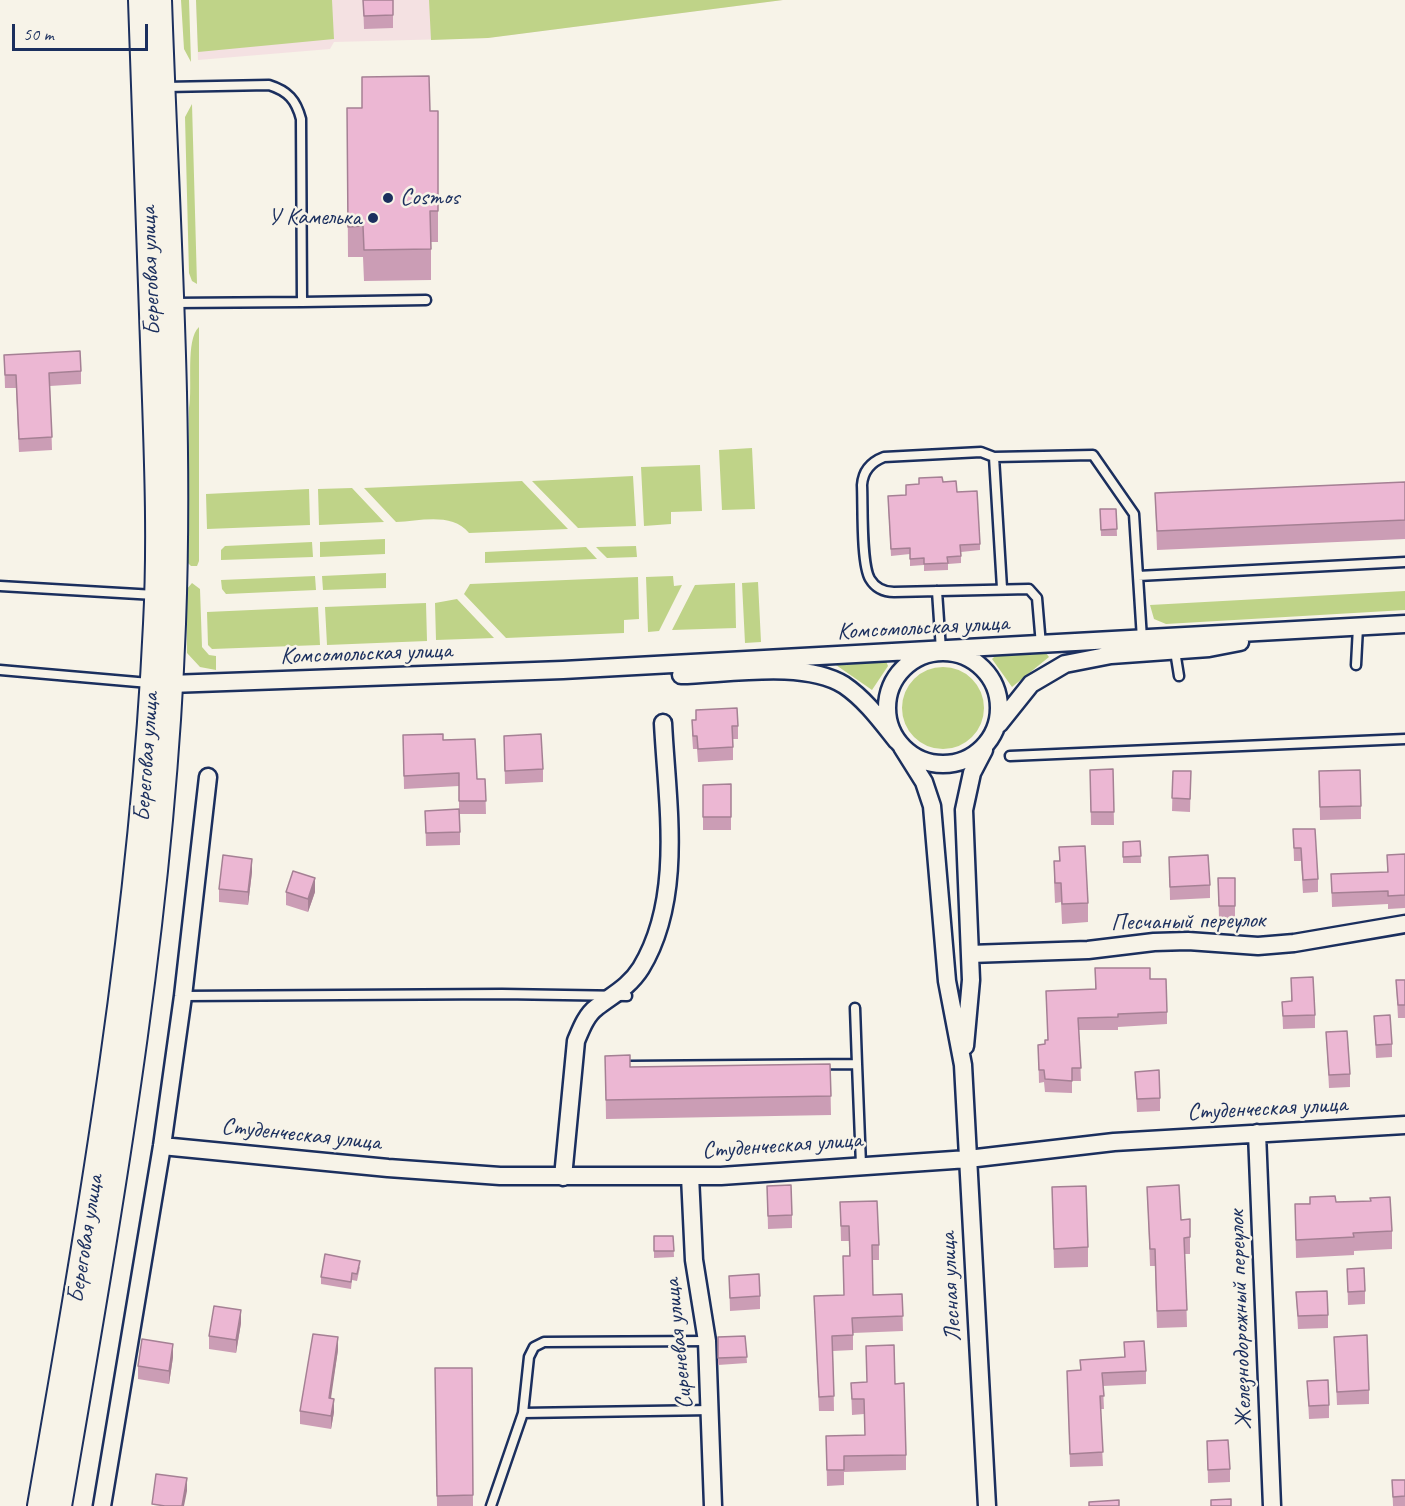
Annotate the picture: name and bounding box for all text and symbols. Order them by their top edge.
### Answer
scale bar [15,12,152,50]
text: 50 m [23,23,54,45]
place label: Cosmos [400,184,459,212]
marker: Cosmos [381,191,395,205]
place label: У Камелька [268,204,361,232]
street label: Береговая улица [134,206,168,336]
marker: У Камелька [366,211,380,225]
street label: Комсомольская улица [836,609,1010,647]
street label: Комсомольская улица [280,637,452,671]
street label: Береговая улица [128,692,166,822]
street label: Песчаный переулок [1111,906,1265,938]
street label: Студенческая улица [1186,1090,1348,1128]
street label: Студенческая улица [220,1112,382,1158]
street label: Студенческая улица [701,1126,863,1166]
street label: Береговая улица [62,1173,110,1305]
street label: Железнодорожный переулок [1223,1210,1259,1430]
street label: Лесная улица [934,1231,968,1343]
street label: Сиреневая улица [658,1277,700,1411]

